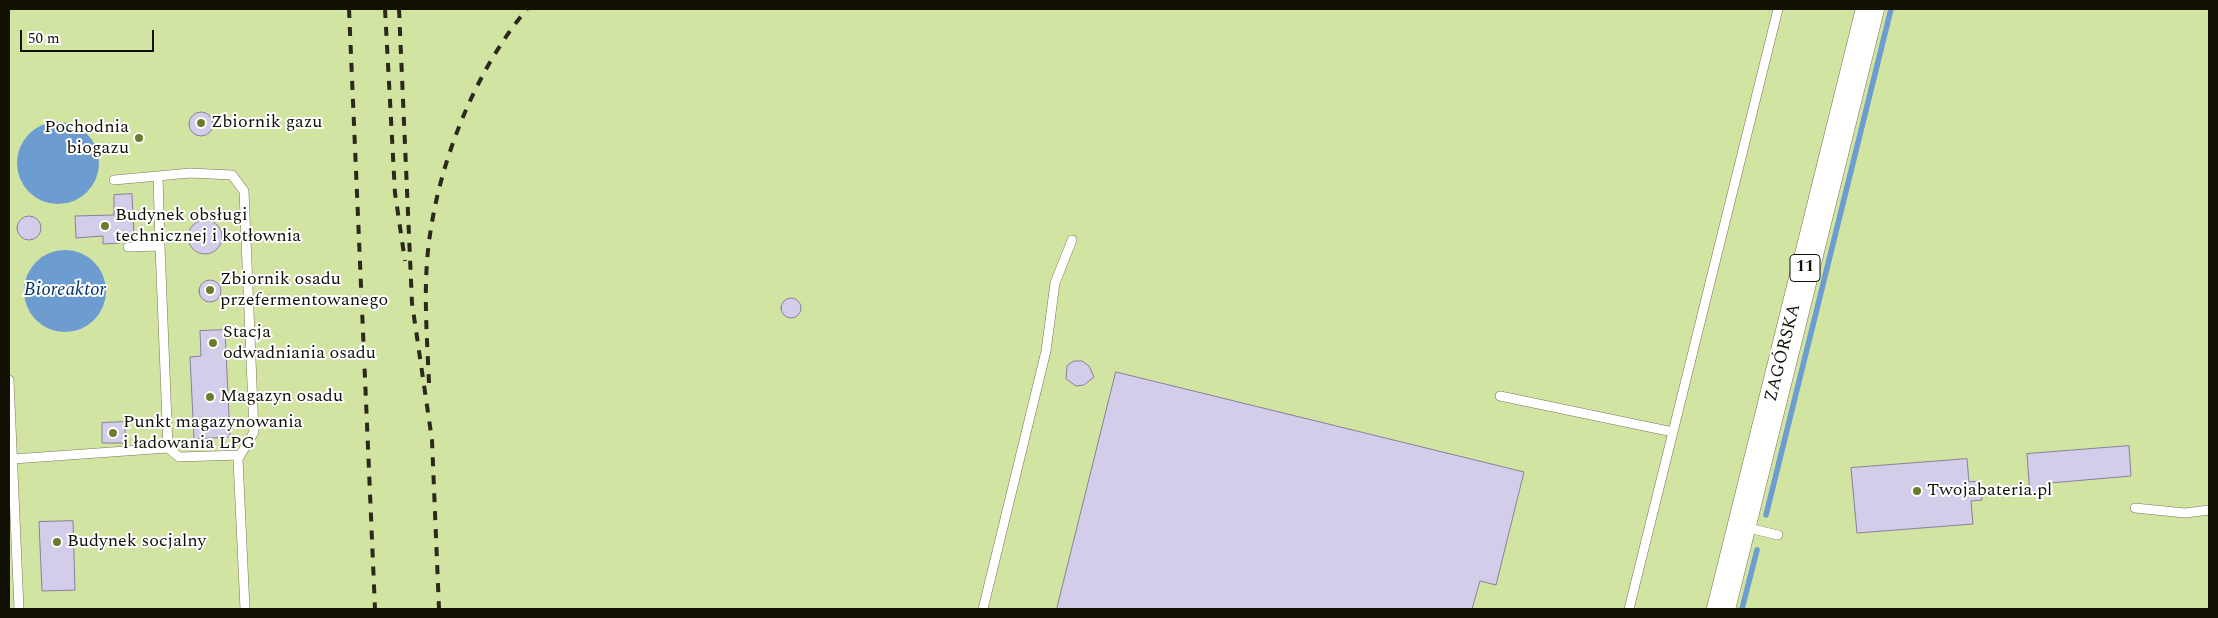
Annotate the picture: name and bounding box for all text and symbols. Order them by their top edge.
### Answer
scale bar [22,20,156,52]
text: 50 m [28,27,60,50]
place label: Zbiornik gazu [211,112,322,134]
place label: Pochodnia biogazu [44,117,129,160]
marker: Zbiornik gazu [195,117,207,129]
marker: Pochodnia biogazu [133,132,145,144]
place label: Budynek obsługi technicznej i kotłownia [115,205,301,248]
marker: Budynek obsługi technicznej i kotłownia [99,220,111,232]
road number: 11 [1790,254,1820,282]
place label: Zbiornik osadu przefermentowanego [220,269,388,312]
water label: Bioreaktor [24,280,106,302]
marker: Zbiornik osadu przefermentowanego [204,284,216,296]
street label: ZAGÓRSKA [1761,302,1807,404]
place label: Stacja odwadniania osadu [223,322,376,364]
marker: Stacja odwadniania osadu [207,337,219,349]
place label: Magazyn osadu [220,386,343,408]
marker: Magazyn osadu [204,391,216,403]
place label: Punkt magazynowania i ładowania LPG [123,412,303,454]
marker: Punkt magazynowania i ładowania LPG [107,427,119,439]
place label: Twojabateria.pl [1927,480,2052,502]
marker: Twojabateria.pl [1911,485,1923,497]
place label: Budynek socjalny [67,531,206,553]
marker: Budynek socjalny [51,536,63,548]

